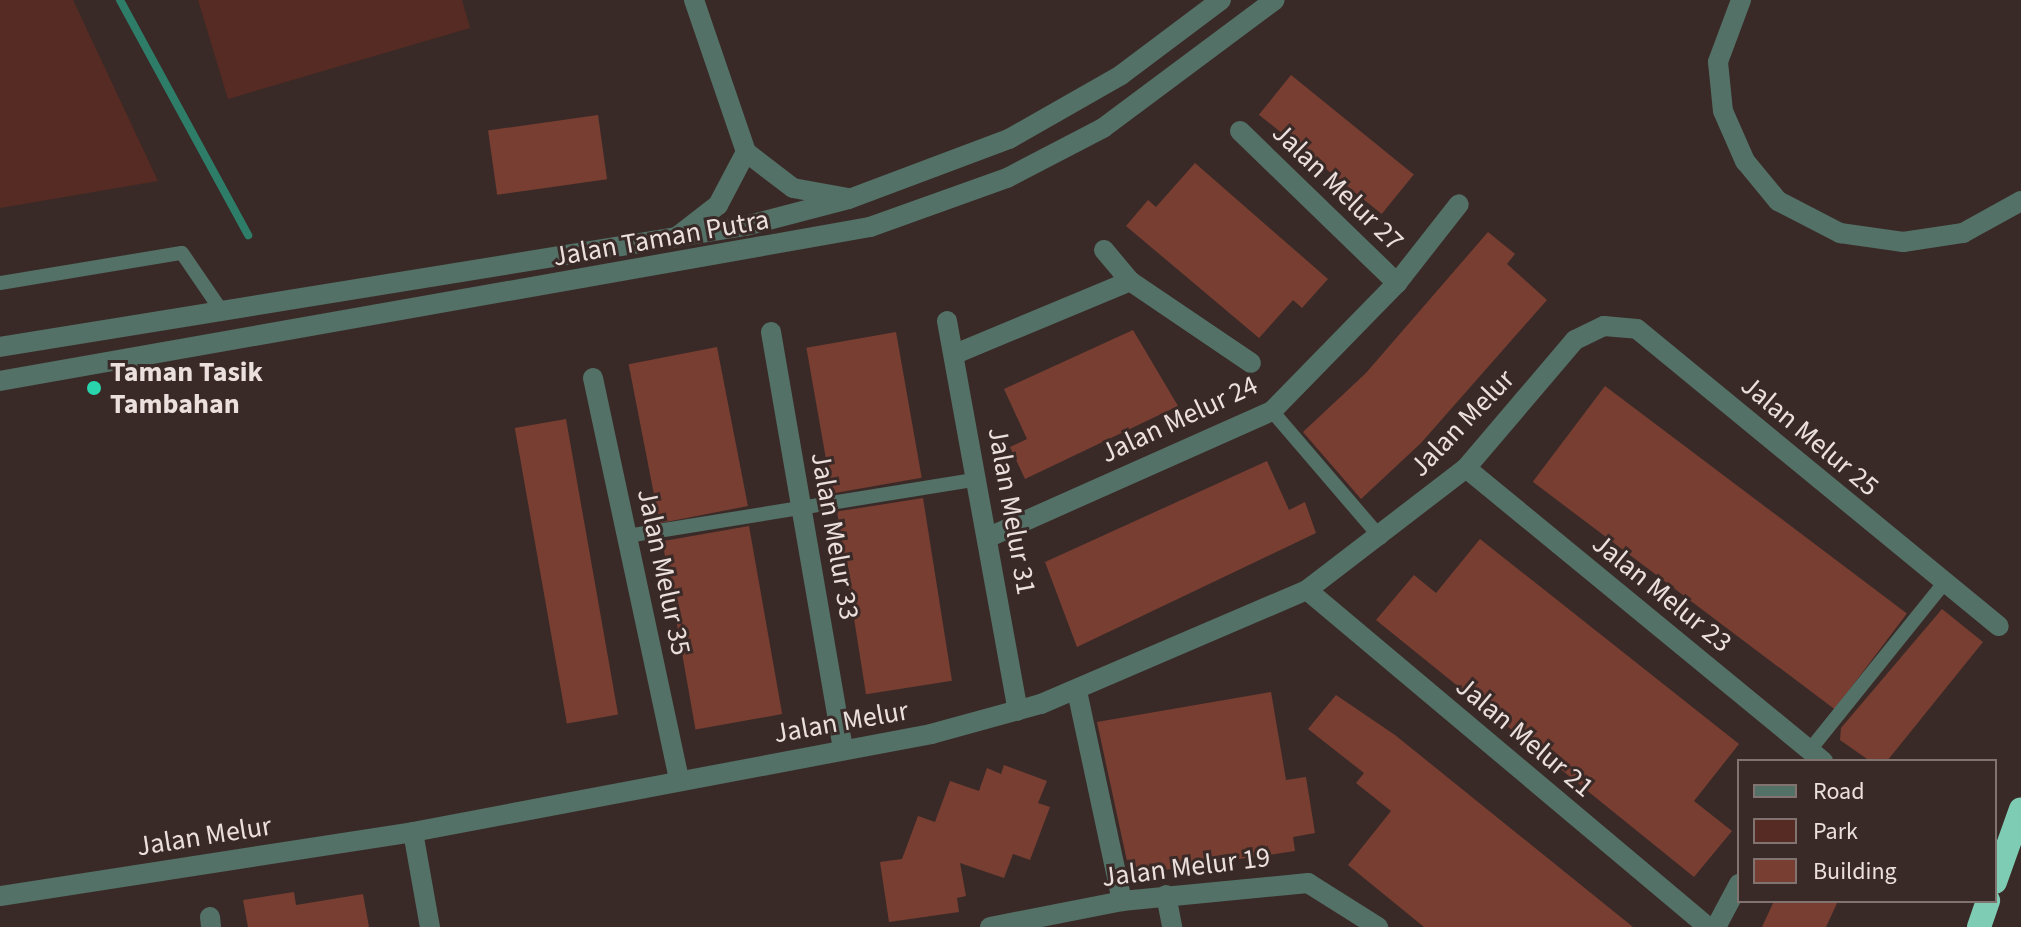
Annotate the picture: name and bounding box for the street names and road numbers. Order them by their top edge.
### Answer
street label: Jalan Melur 27 [1265,116,1411,258]
street label: Jalan Taman Putra [550,202,772,274]
street label: Jalan Melur [1403,362,1521,484]
street label: Jalan Melur 24 [1095,368,1263,470]
street label: Jalan Melur 25 [1734,369,1886,503]
street label: Jalan Melur 31 [981,425,1043,597]
street label: Jalan Melur 33 [804,450,866,622]
street label: Jalan Melur 35 [630,486,698,658]
street label: Jalan Melur 23 [1586,527,1738,659]
street label: Jalan Melur 21 [1449,670,1601,804]
street label: Jalan Melur [771,694,911,750]
street label: Jalan Melur [134,809,274,863]
street label: Jalan Melur 19 [1100,840,1272,894]

